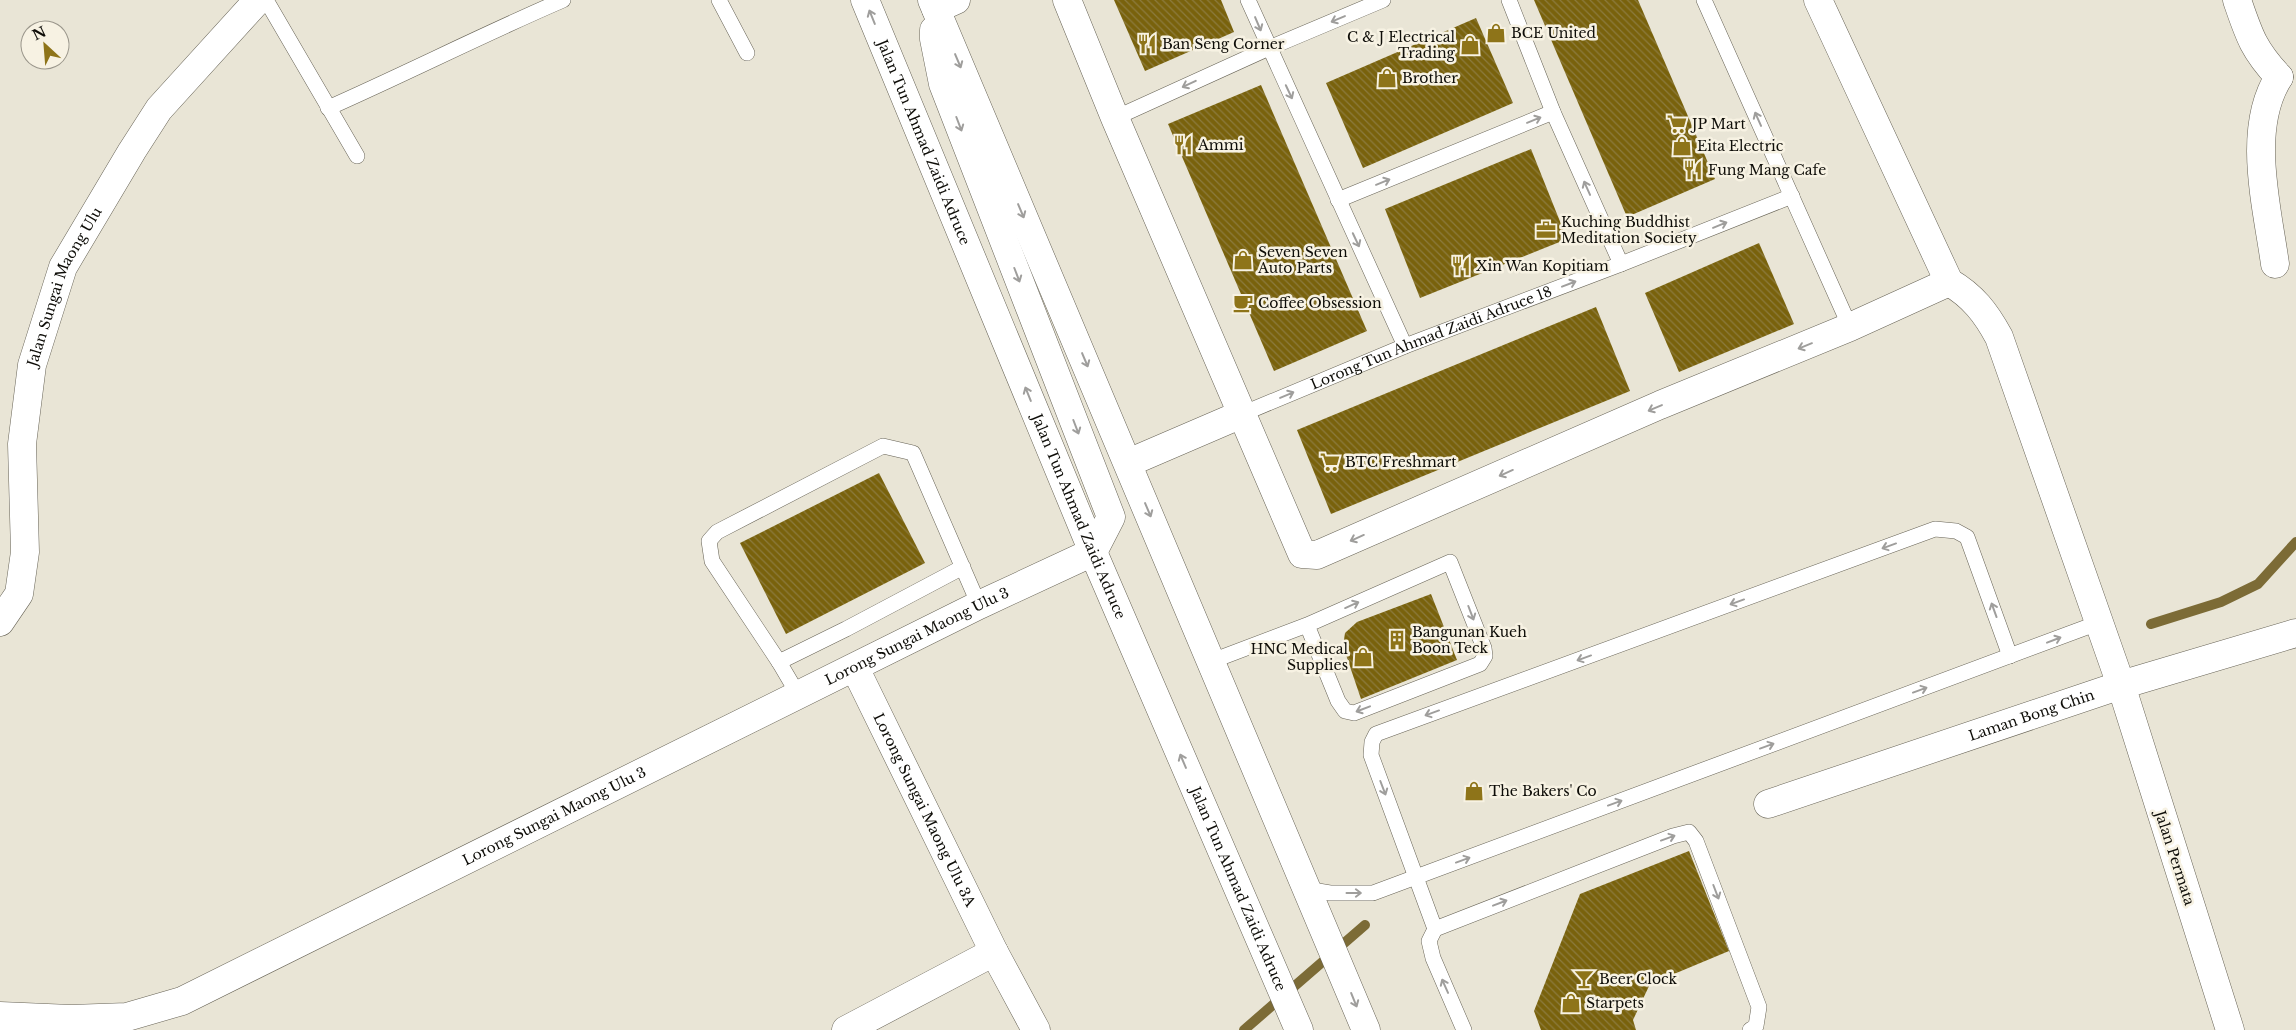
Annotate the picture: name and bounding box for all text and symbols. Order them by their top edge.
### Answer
one-way arrow [867,10,877,25]
one-way arrow [1331,14,1346,24]
one-way arrow [1254,16,1264,31]
north arrow [20,20,70,70]
text: N [29,22,49,44]
shop icon: BCE United [1485,22,1507,44]
place label: BCE United [1511,24,1596,42]
place label: C & J Electrical Trading [1347,28,1456,62]
restaurant icon: Ban Seng Corner [1136,33,1158,55]
shop icon: C & J Electrical Trading [1459,34,1481,56]
street label: Jalan Tun Ahmad Zaidi Adruce [873,35,974,248]
place label: Ban Seng Corner [1162,35,1285,53]
one-way arrow [954,53,963,68]
shop icon: Brother [1376,67,1398,89]
place label: Brother [1402,69,1458,87]
one-way arrow [1182,79,1197,89]
one-way arrow [1284,84,1294,99]
one-way arrow [1752,112,1762,127]
supermarket icon: JP Mart [1666,113,1688,135]
one-way arrow [1526,115,1541,124]
place label: JP Mart [1690,115,1746,133]
one-way arrow [954,116,964,131]
restaurant icon: Ammi [1172,134,1194,156]
shop icon: Eita Electric [1671,135,1693,157]
place label: Ammi [1197,136,1244,154]
place label: Eita Electric [1697,137,1784,155]
restaurant icon: Fung Mang Cafe [1682,159,1704,181]
place label: Fung Mang Cafe [1708,161,1826,179]
one-way arrow [1375,176,1390,186]
one-way arrow [1581,181,1591,196]
street label: Jalan Sungai Maong Ulu [23,203,106,371]
one-way arrow [1017,203,1027,218]
place label: Kuching Buddhist Meditation Society [1561,213,1697,247]
office icon: Kuching Buddhist Meditation Society [1535,219,1557,241]
one-way arrow [1712,219,1727,229]
one-way arrow [1352,232,1362,247]
place label: Seven Seven Auto Parts [1257,243,1348,277]
shop icon: Seven Seven Auto Parts [1232,249,1254,271]
restaurant icon: Xin Wan Kopitiam [1450,255,1472,277]
place label: Xin Wan Kopitiam [1476,257,1609,275]
one-way arrow [1013,267,1022,282]
one-way arrow [1560,279,1576,288]
street label: Lorong Tun Ahmad Zaidi Adruce 18 [1308,282,1554,393]
cafe icon: Coffee Obsession [1232,292,1254,314]
place label: Coffee Obsession [1258,294,1382,312]
one-way arrow [1798,341,1813,351]
one-way arrow [1080,352,1090,367]
one-way arrow [1023,387,1032,402]
one-way arrow [1279,389,1294,399]
one-way arrow [1648,403,1663,413]
street label: Jalan Tun Ahmad Zaidi Adruce [1027,409,1130,622]
one-way arrow [1072,419,1081,434]
supermarket icon: BTC Freshmart [1319,451,1341,473]
place label: BTC Freshmart [1345,453,1457,471]
one-way arrow [1499,468,1514,478]
one-way arrow [1144,502,1153,517]
one-way arrow [1350,533,1365,543]
one-way arrow [1882,542,1897,551]
street label: Lorong Sungai Maong Ulu 3 [822,583,1012,689]
one-way arrow [1729,598,1745,607]
one-way arrow [1344,599,1359,609]
one-way arrow [1989,603,1998,618]
one-way arrow [1467,605,1476,620]
place label: Bangunan Kueh Boon Teck [1412,623,1527,657]
building icon: Bangunan Kueh Boon Teck [1386,629,1408,651]
one-way arrow [2046,634,2061,644]
place label: HNC Medical Supplies [1250,640,1348,674]
shop icon: HNC Medical Supplies [1352,646,1374,668]
one-way arrow [1577,654,1592,663]
one-way arrow [1911,685,1927,694]
street label: Laman Bong Chin [1966,686,2097,745]
one-way arrow [1356,705,1371,714]
one-way arrow [1424,709,1440,718]
street label: Lorong Sungai Maong Ulu 3A [869,710,980,910]
one-way arrow [1759,741,1775,750]
one-way arrow [1178,754,1188,769]
street label: Lorong Sungai Maong Ulu 3 [459,763,649,869]
one-way arrow [1379,780,1389,795]
shop icon: The Bakers' Co [1463,780,1485,802]
street label: Jalan Tun Ahmad Zaidi Adruce [1185,782,1290,994]
place label: The Bakers' Co [1489,782,1597,800]
one-way arrow [1607,798,1622,807]
street label: Jalan Permata [2151,806,2199,908]
one-way arrow [1660,833,1675,842]
one-way arrow [1455,855,1470,864]
one-way arrow [1712,884,1721,899]
one-way arrow [1346,888,1362,898]
one-way arrow [1492,898,1507,907]
bar icon: Beer Clock [1573,968,1595,990]
place label: Beer Clock [1599,970,1678,988]
one-way arrow [1440,979,1450,994]
one-way arrow [1350,992,1359,1007]
shop icon: Starpets [1560,992,1582,1014]
place label: Starpets [1586,994,1644,1012]

